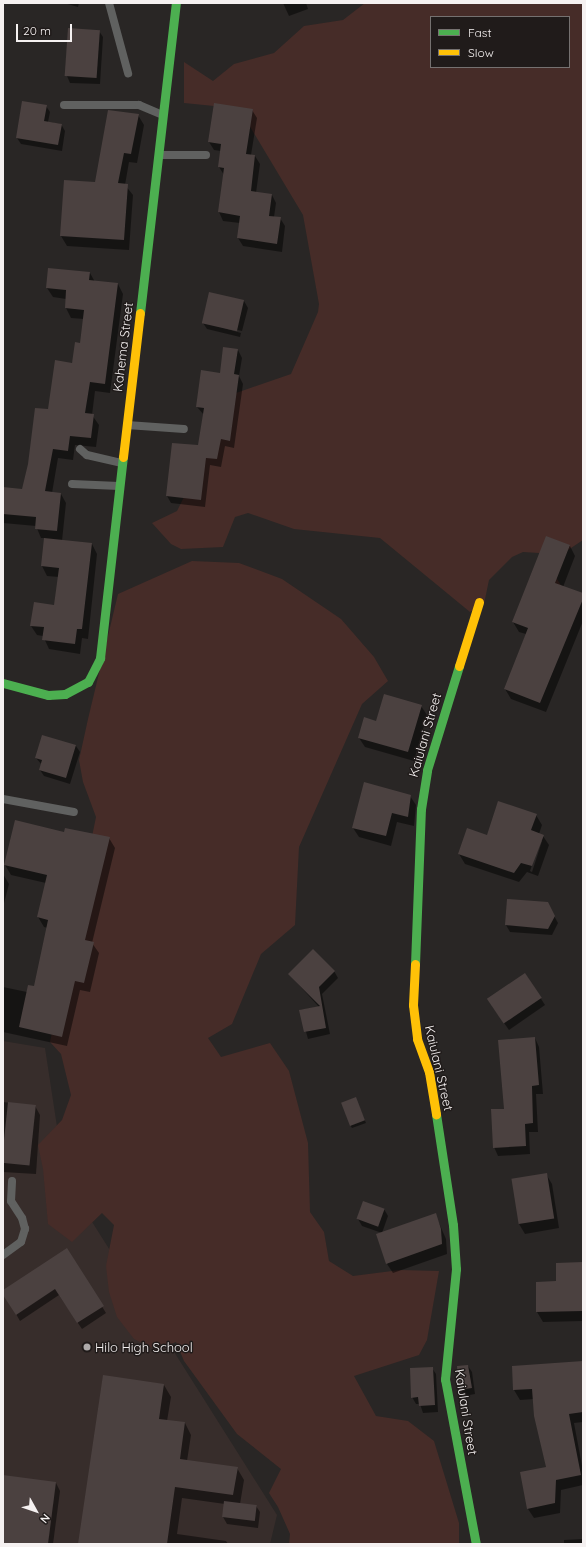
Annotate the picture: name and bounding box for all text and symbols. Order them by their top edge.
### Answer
scale bar [18,16,74,42]
legend [430,16,570,68]
text: 20 m [23,23,51,38]
text: Fast [468,25,492,40]
text: Slow [468,45,494,60]
street label: Kahema Street [110,301,136,393]
street label: Kaiulani Street [406,691,444,779]
street label: Kaiulani Street [422,1024,456,1112]
place label: Hilo High School [95,1339,193,1355]
marker: Hilo High School [82,1342,92,1352]
street label: Kaiulani Street [451,1368,481,1456]
north arrow [16,1491,56,1531]
text: N [37,1511,53,1526]

